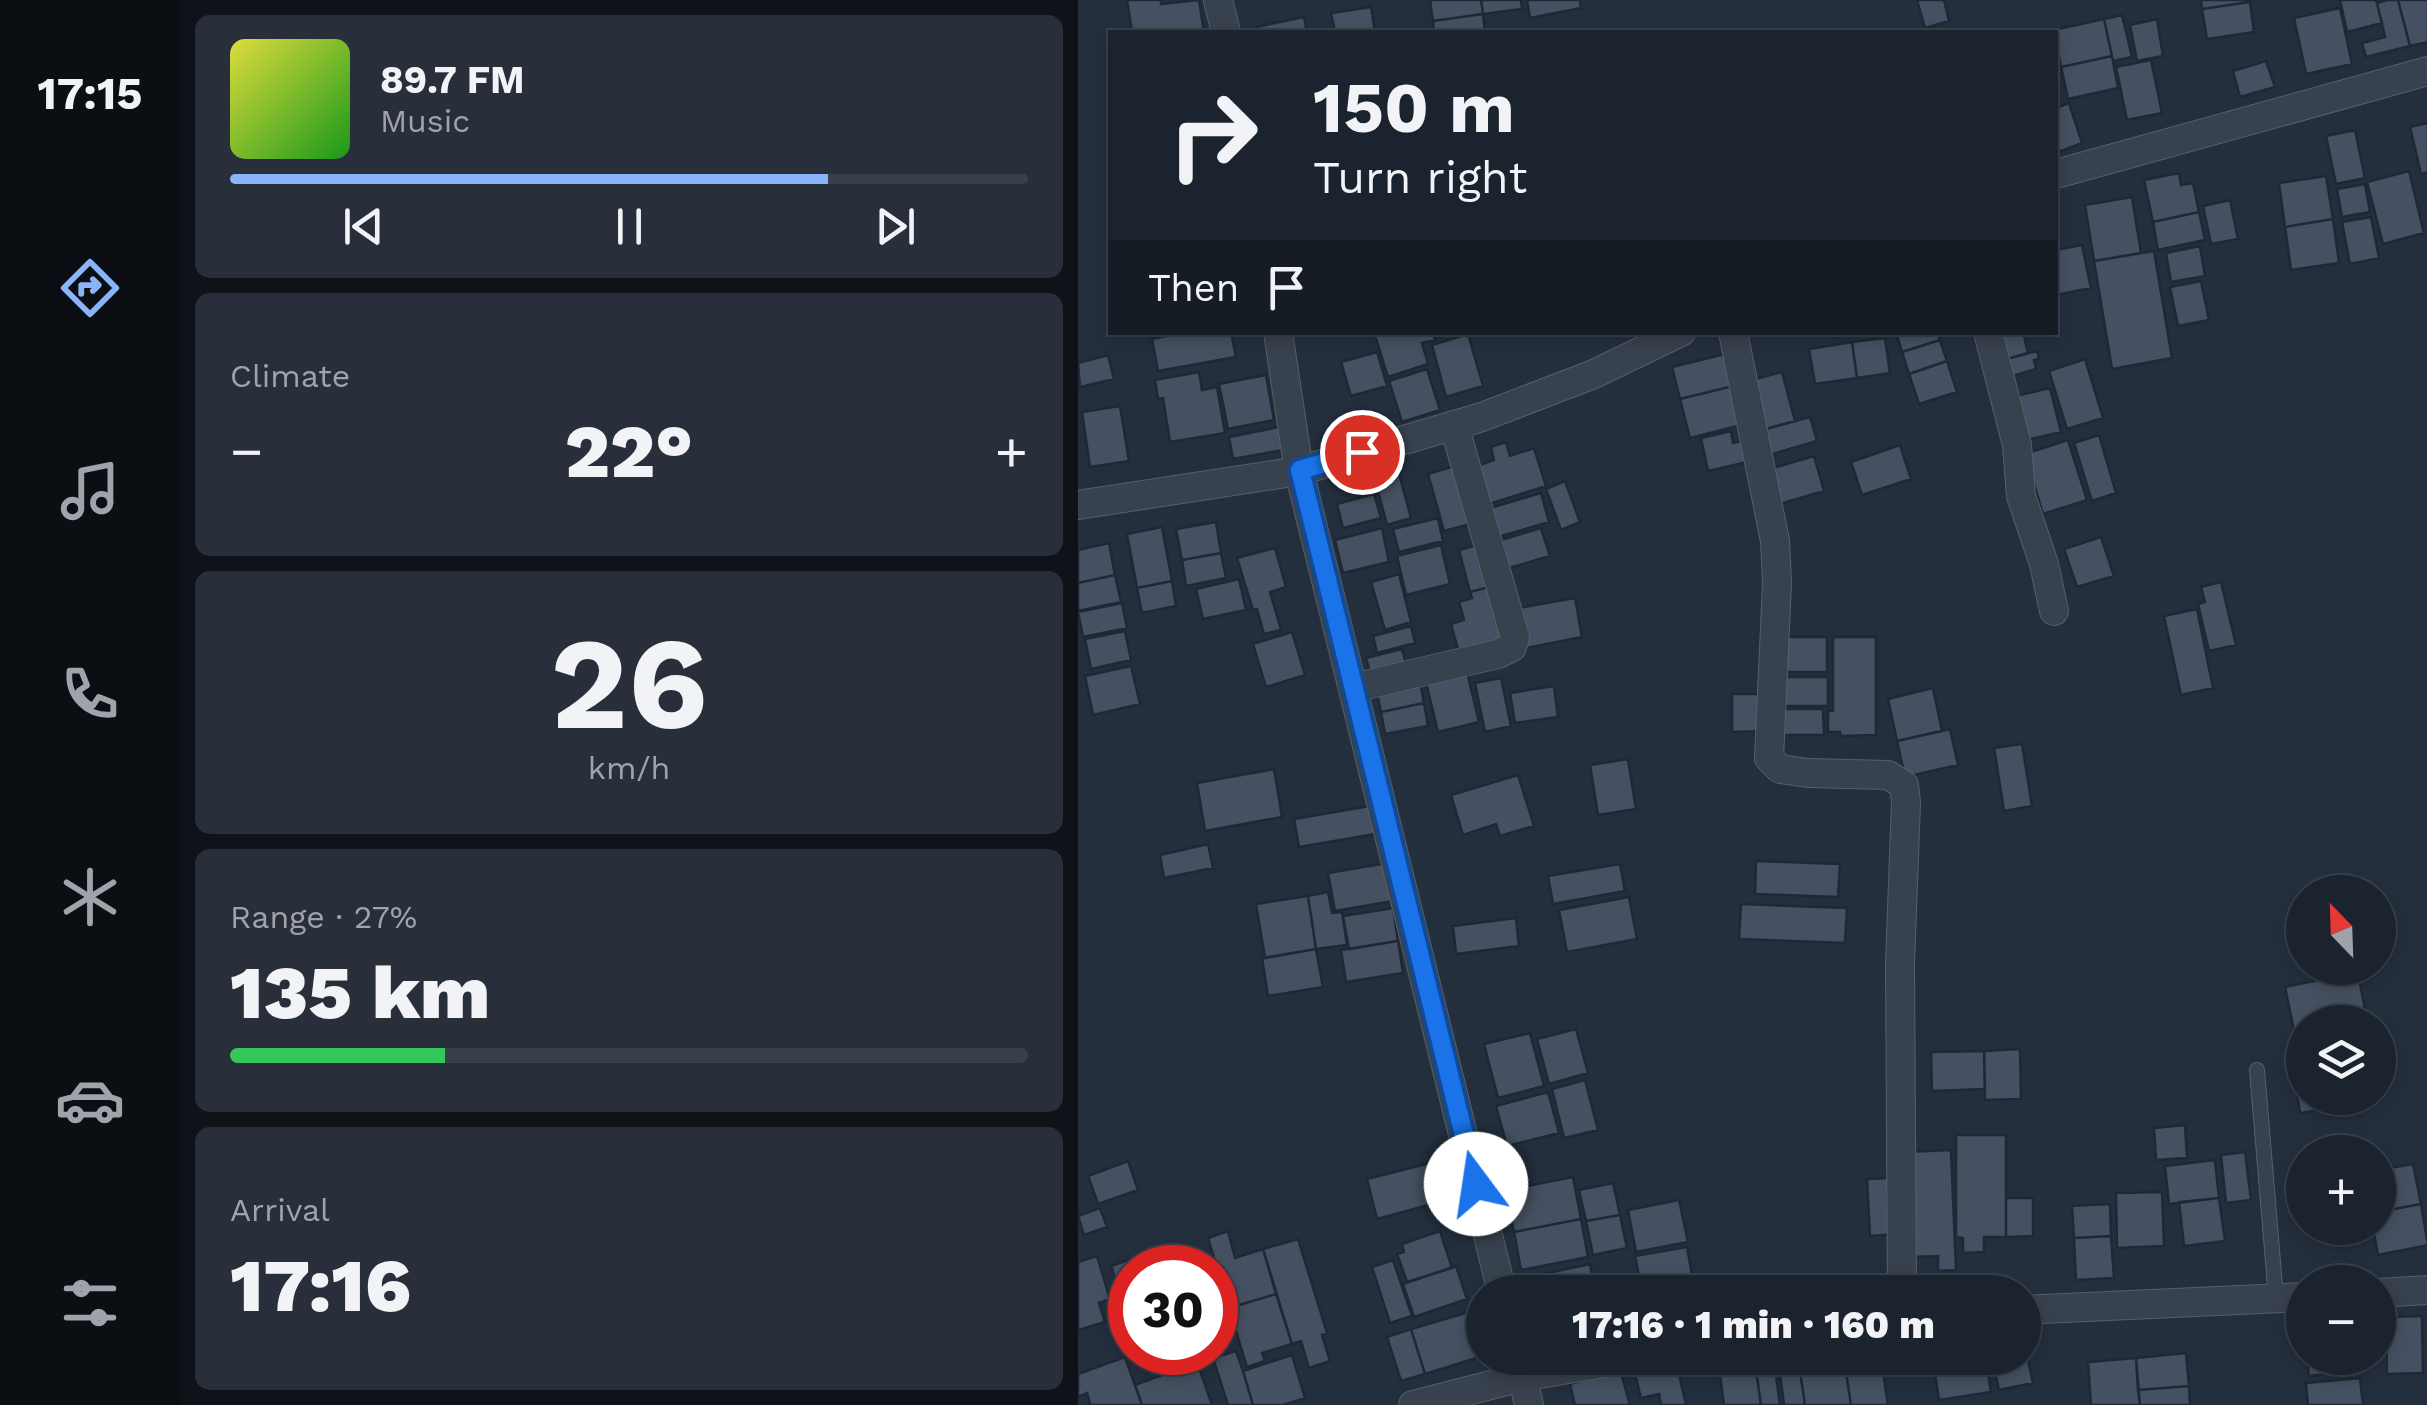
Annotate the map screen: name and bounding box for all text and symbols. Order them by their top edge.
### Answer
text: 89.7 FM [380,58,525,102]
text: 17:15 [37,67,143,120]
text: 150 m [1313,67,1515,149]
icon: right [1148,70,1278,200]
text: Music [380,102,470,140]
text: Turn right [1313,151,1527,204]
icon: previous [336,199,391,254]
icon: pause [602,199,657,254]
icon: next [868,199,923,254]
icon: directions [55,253,125,323]
icon: arrive [1259,260,1314,315]
text: Then [1148,266,1239,310]
text: Climate [230,357,350,395]
text: 22° [565,407,693,495]
pin [1320,410,1405,495]
text: − [230,419,263,483]
text: + [995,419,1028,483]
icon: arrive [1335,425,1390,480]
icon: music [55,456,125,526]
text: 26 [550,607,708,760]
icon: phone [55,659,125,729]
text: km/h [588,749,670,787]
icon: climate [55,862,125,932]
north arrow [2286,875,2396,985]
map controls [2286,875,2396,1375]
text: Range · 27% [230,898,417,936]
text: 135 km [230,948,490,1036]
button: layers [2286,1005,2396,1115]
icon: car [55,1065,125,1135]
position arrow [1424,1132,1528,1236]
button: + [2286,1135,2396,1245]
text: Arrival [230,1191,330,1229]
text: 17:16 [230,1241,411,1329]
speed limit sign: 30 [1108,1245,1238,1375]
button: − [2286,1265,2396,1375]
icon: filters [55,1268,125,1338]
text: 17:16 · 1 min · 160 m [1572,1303,1935,1347]

